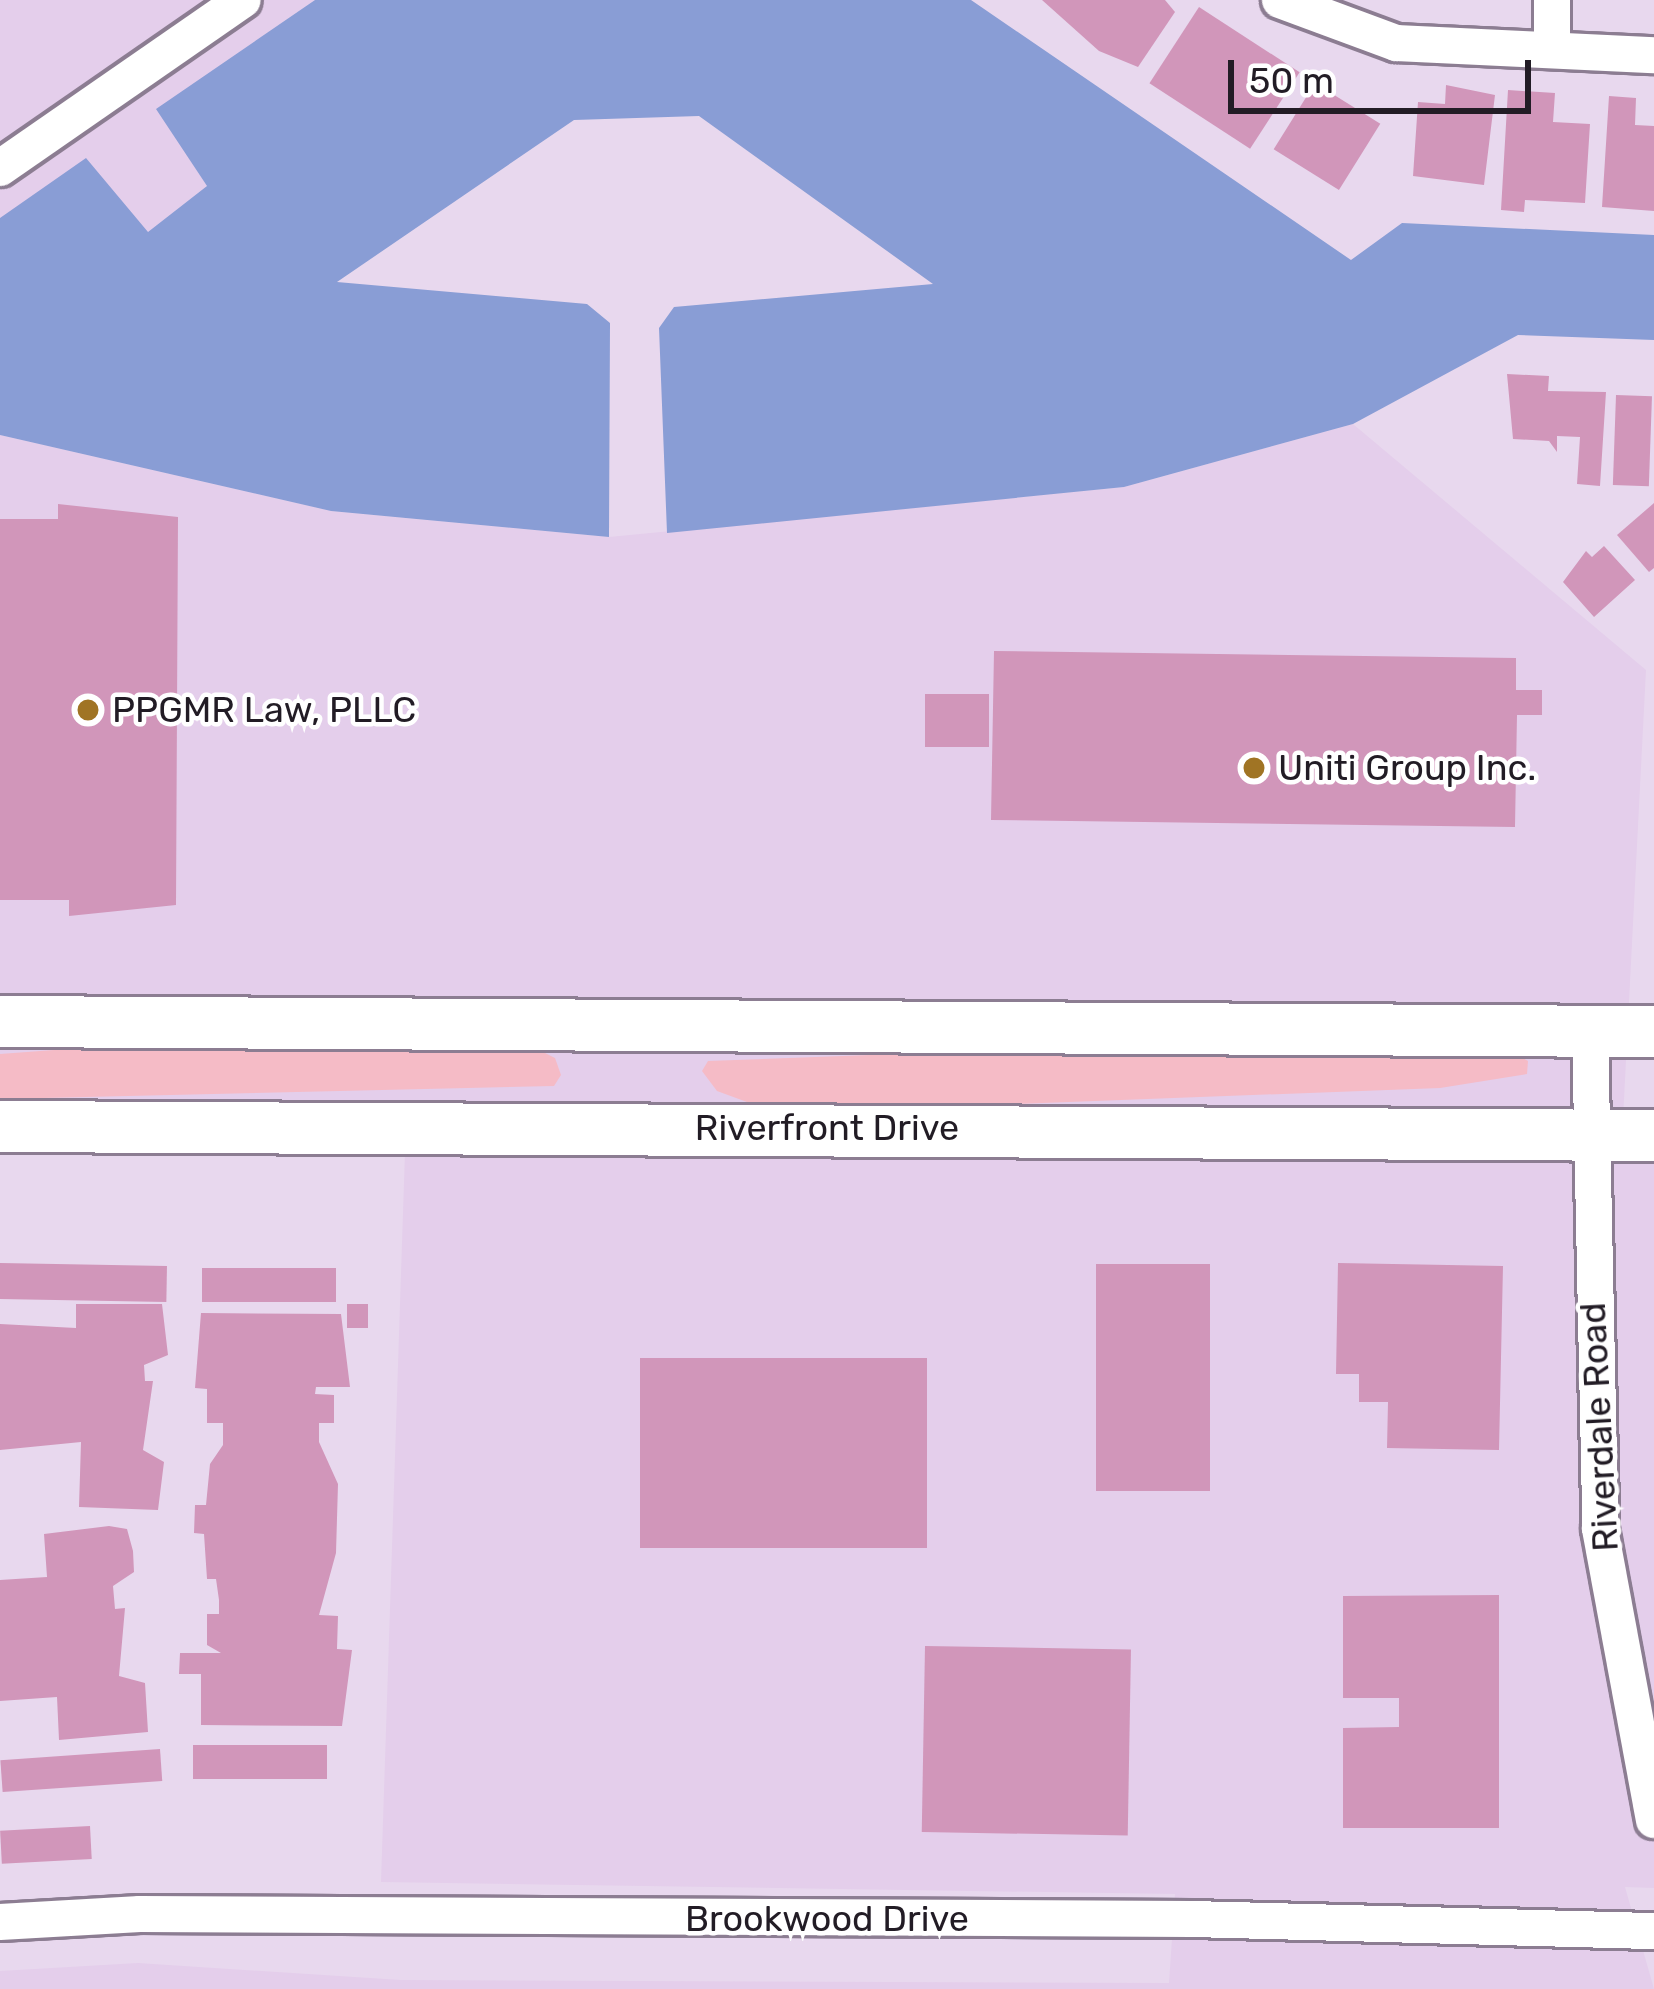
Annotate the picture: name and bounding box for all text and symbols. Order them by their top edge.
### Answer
scale bar [1234,36,1537,110]
text: 50 m [1249,59,1334,102]
place label: PPGMR Law, PLLC [112,688,416,732]
marker: PPGMR Law, PLLC [75,697,101,723]
place label: Uniti Group Inc. [1278,746,1536,790]
marker: Uniti Group Inc. [1241,755,1267,781]
street label: Riverfront Drive [695,1106,959,1150]
street label: Riverdale Road [1571,1301,1627,1553]
street label: Brookwood Drive [685,1897,969,1941]

